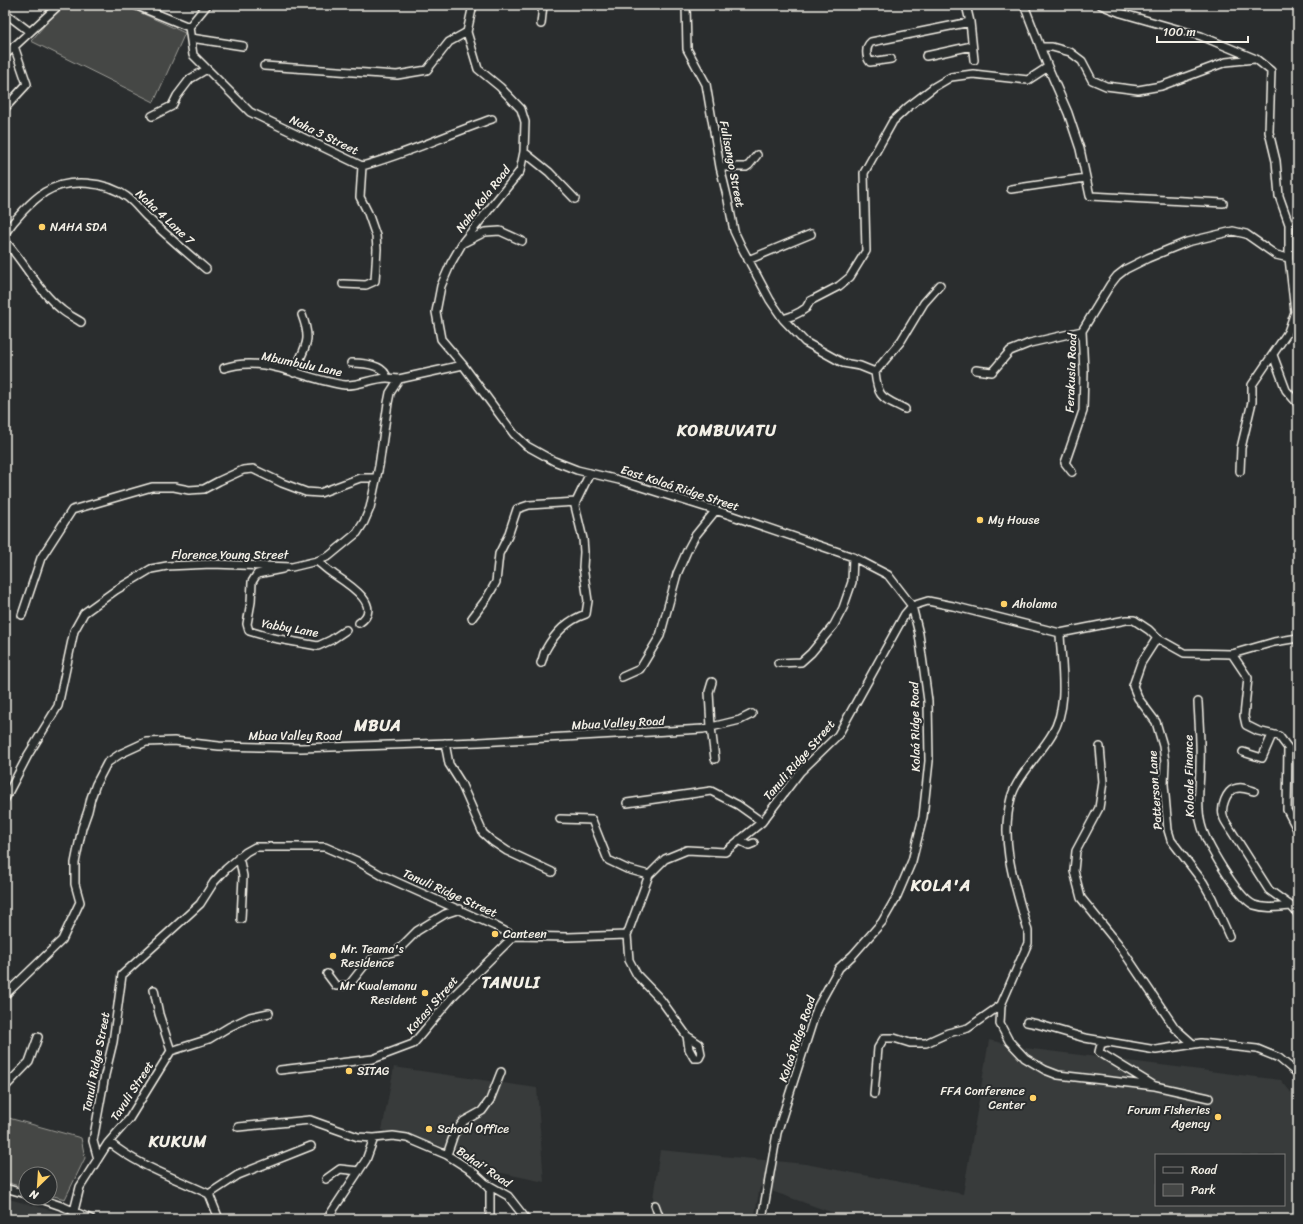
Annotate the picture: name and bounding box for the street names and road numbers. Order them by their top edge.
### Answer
street label: Naha 3 Street [286,109,362,161]
street label: Fulisango Street [713,119,751,209]
street label: Naha Kola Road [450,160,517,237]
street label: Naha 4 Lane 7 [130,184,201,251]
street label: Ferakusia Road [1059,331,1083,413]
street label: Mbumbulu Lane [260,345,344,383]
street label: East Kolaá Ridge Street [618,458,742,518]
street label: Florence Young Street [172,544,290,566]
street label: Yabby Lane [260,612,320,644]
street label: Kolaá Ridge Road [903,680,927,772]
street label: Mbua Valley Road [571,710,666,736]
street label: Tanuli Ridge Street [757,714,841,806]
street label: Mbua Valley Road [248,725,342,747]
street label: Koloale Finance [1177,734,1201,818]
street label: Patterson Lane [1141,750,1169,830]
street label: Tanuli Ridge Street [399,862,501,924]
street label: Kotasi Street [400,971,464,1039]
street label: Kolaá Ridge Road [772,991,823,1085]
street label: Tanuli Ridge Street [76,1010,116,1114]
street label: Tavuli Street [104,1056,160,1126]
street label: Bahai' Road [452,1140,517,1195]

